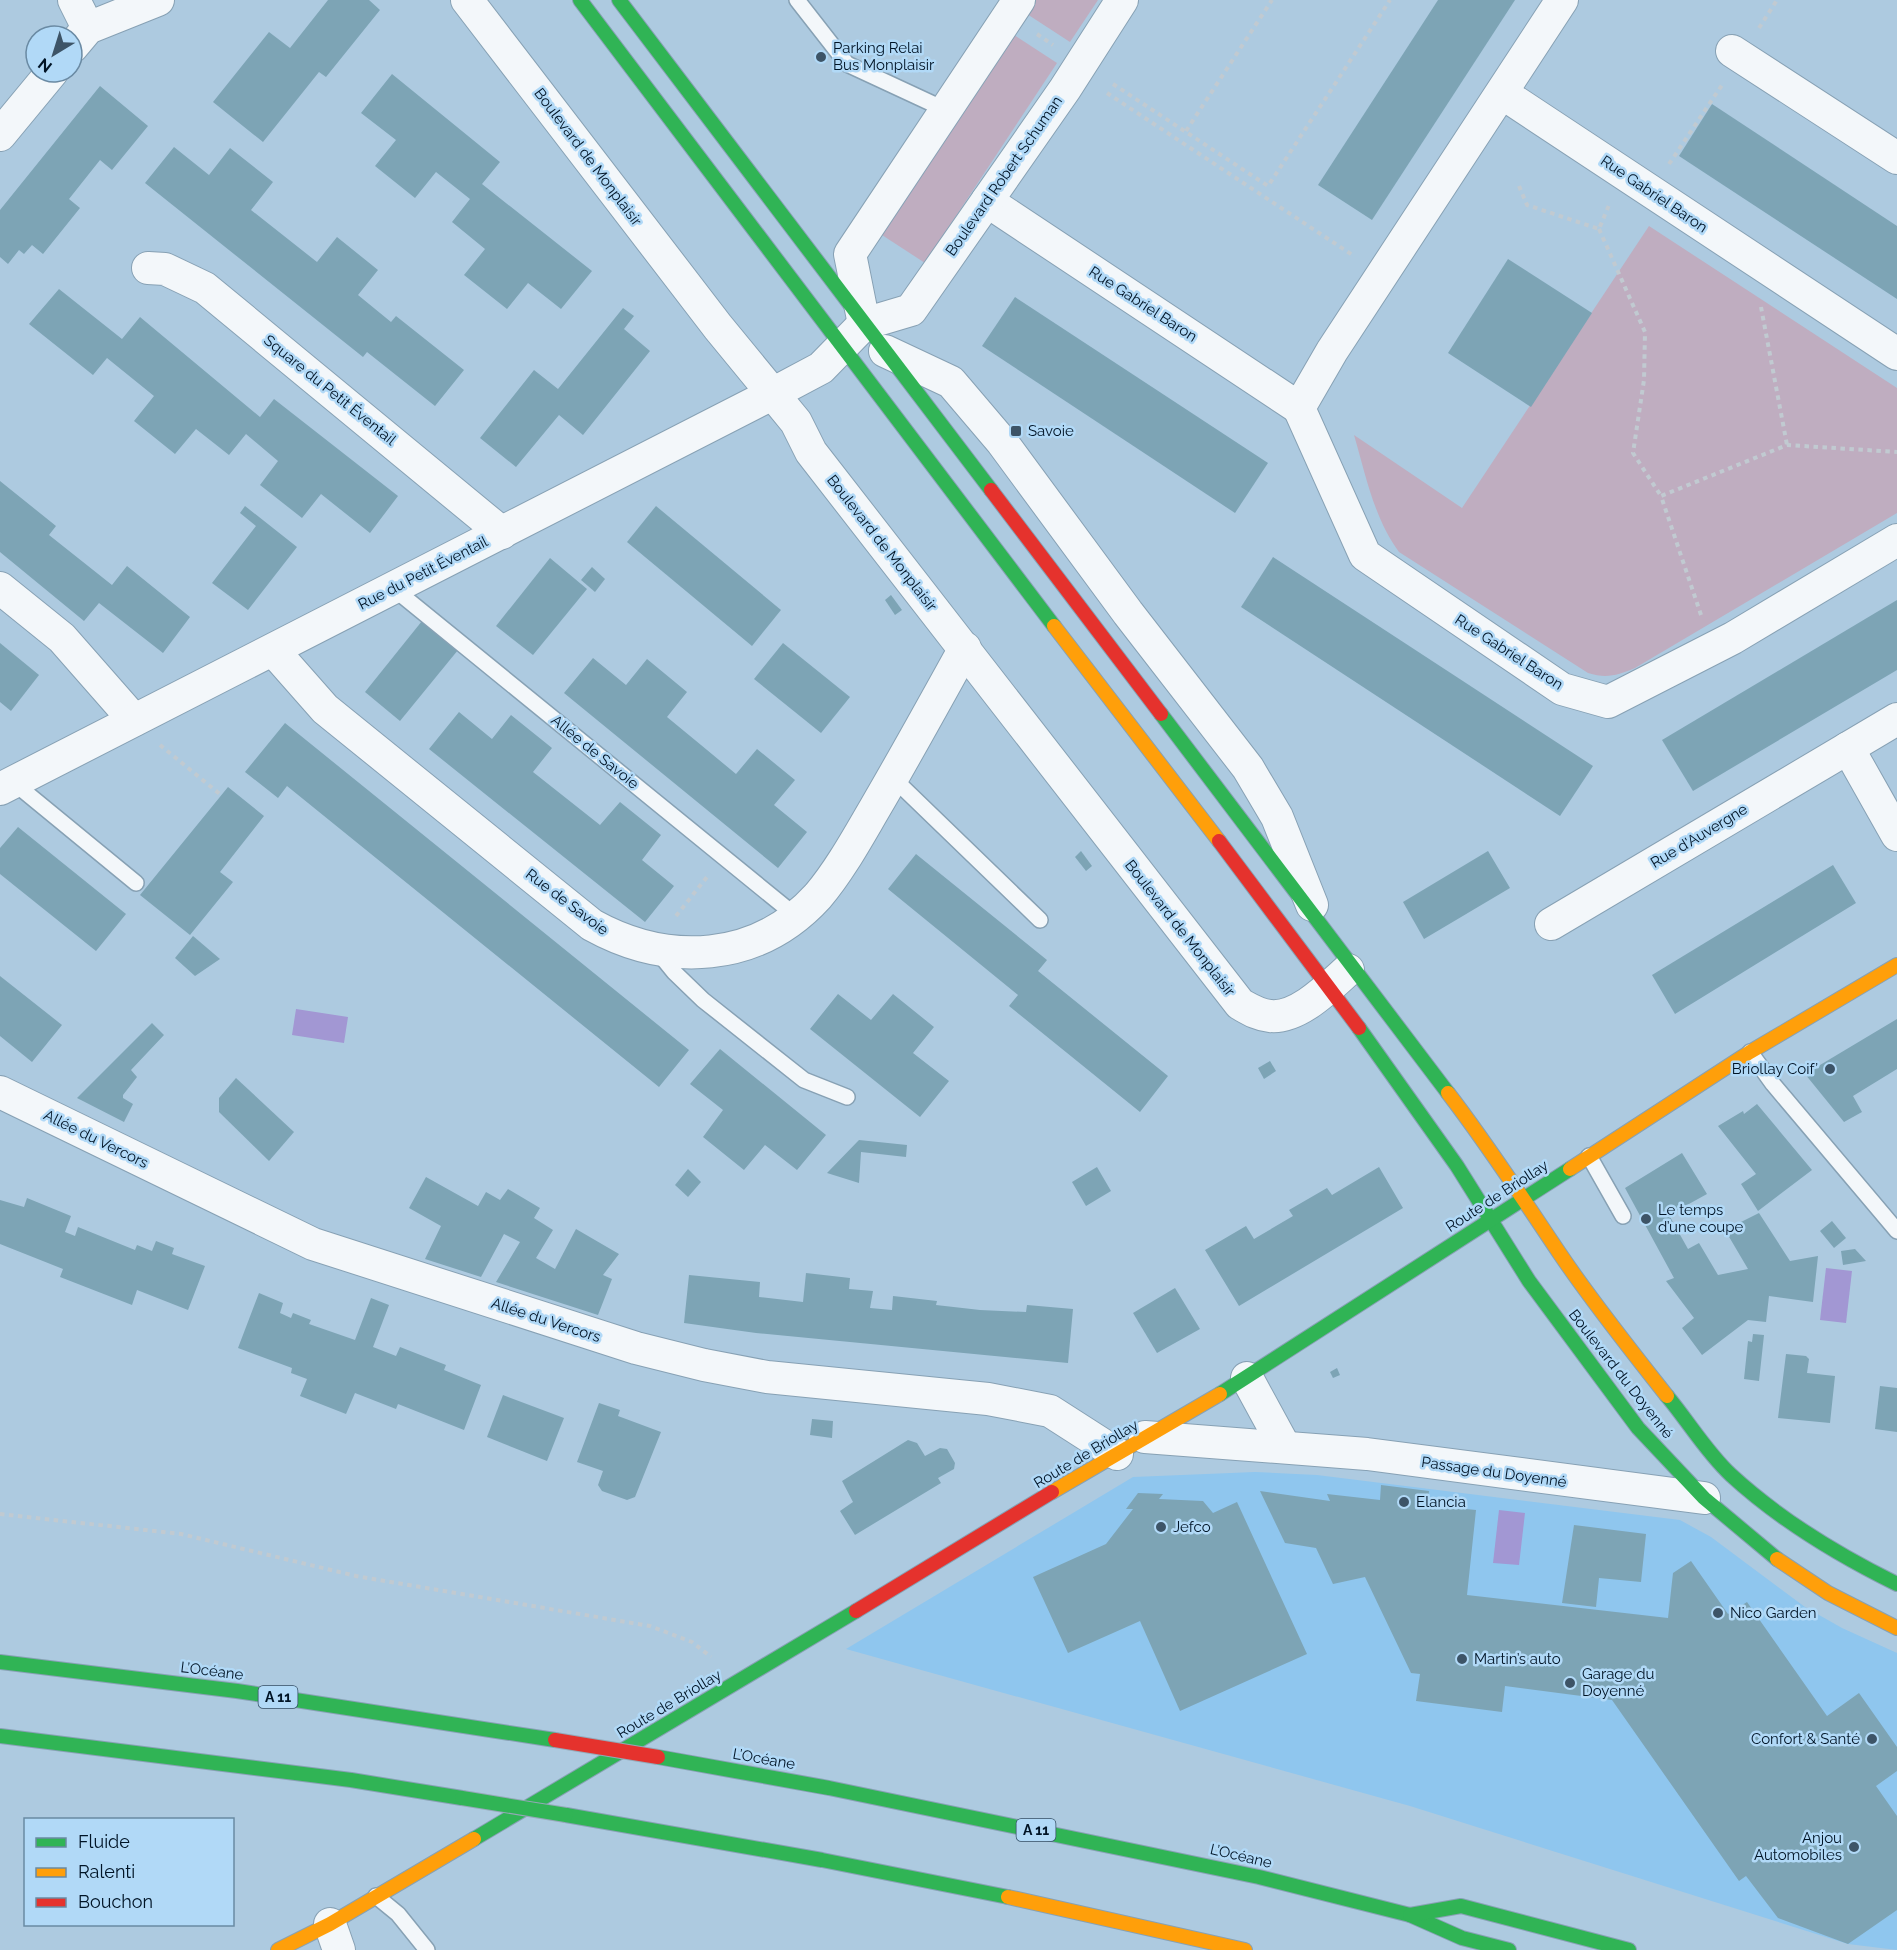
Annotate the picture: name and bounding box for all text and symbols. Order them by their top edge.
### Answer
north arrow [24,24,84,84]
place label: Parking Relai Bus Monplaisir [833,39,935,74]
marker: Parking Relai Bus Monplaisir [814,50,828,64]
text: N [34,54,56,77]
street label: Boulevard de Monplaisir [530,85,646,230]
street label: Boulevard Robert Schuman [942,93,1066,259]
street label: Rue Gabriel Baron [1597,152,1711,236]
street label: Rue Gabriel Baron [1086,262,1200,346]
street label: Square du Petit Éventail [260,331,400,449]
place label: Savoie [1028,422,1074,440]
marker: Savoie [1009,424,1023,438]
street label: Boulevard de Monplaisir [823,471,941,615]
street label: Rue du Petit Éventail [355,532,492,613]
street label: Rue Gabriel Baron [1452,610,1566,694]
street label: Allée de Savoie [548,711,643,793]
street label: Rue d'Auvergne [1647,800,1751,872]
street label: Boulevard de Monplaisir [1121,856,1239,1000]
street label: Rue de Savoie [522,865,612,939]
place label: Briollay Coif’ [1732,1060,1818,1078]
marker: Briollay Coif’ [1823,1062,1837,1076]
street label: Allée du Vercors [41,1106,151,1172]
street label: Route de Briollay [1442,1156,1552,1236]
place label: Le temps d’une coupe [1658,1201,1744,1236]
marker: Le temps d’une coupe [1639,1212,1653,1226]
street label: Allée du Vercors [489,1294,603,1346]
street label: Boulevard du Doyenné [1565,1306,1677,1442]
street label: Route de Briollay [1031,1416,1141,1492]
street label: Passage du Doyenné [1420,1453,1568,1491]
place label: Elancia [1416,1493,1466,1511]
marker: Elancia [1397,1495,1411,1509]
place label: Jefco [1173,1518,1211,1536]
marker: Jefco [1154,1520,1168,1534]
place label: Nico Garden [1730,1604,1817,1622]
marker: Nico Garden [1711,1606,1725,1620]
place label: Martin’s auto [1474,1650,1561,1668]
marker: Martin’s auto [1455,1652,1469,1666]
street label: L’Océane [180,1658,245,1684]
place label: Garage du Doyenné [1582,1665,1655,1700]
street label: Route de Briollay [614,1666,724,1742]
marker: Garage du Doyenné [1563,1676,1577,1690]
road number: A 11 [258,1686,298,1708]
place label: Confort & Santé [1751,1730,1860,1748]
marker: Confort & Santé [1865,1732,1879,1746]
street label: L’Océane [731,1745,797,1773]
legend [24,1818,234,1926]
road number: A 11 [1016,1819,1056,1841]
place label: Anjou Automobiles [1754,1829,1842,1864]
text: Fluide [78,1831,130,1852]
street label: L’Océane [1208,1840,1274,1872]
marker: Anjou Automobiles [1847,1840,1861,1854]
text: Ralenti [78,1861,135,1882]
text: Bouchon [78,1891,153,1912]

